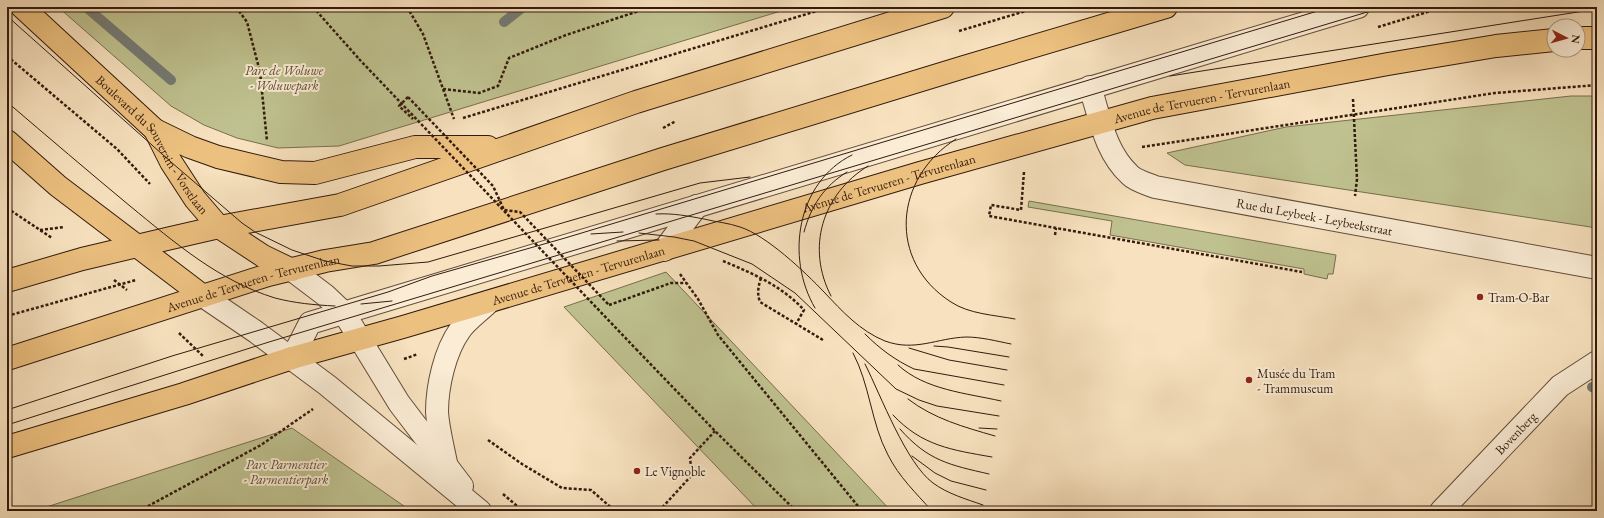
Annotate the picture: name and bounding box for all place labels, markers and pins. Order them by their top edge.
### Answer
place label: Tram-O-Bar [1488,289,1550,306]
marker: Tram-O-Bar [1475,292,1485,302]
place label: Musée du Tram - Trammuseum [1257,365,1335,397]
marker: Musée du Tram - Trammuseum [1244,375,1254,385]
place label: Le Vignoble [645,463,706,480]
marker: Le Vignoble [632,466,642,476]

